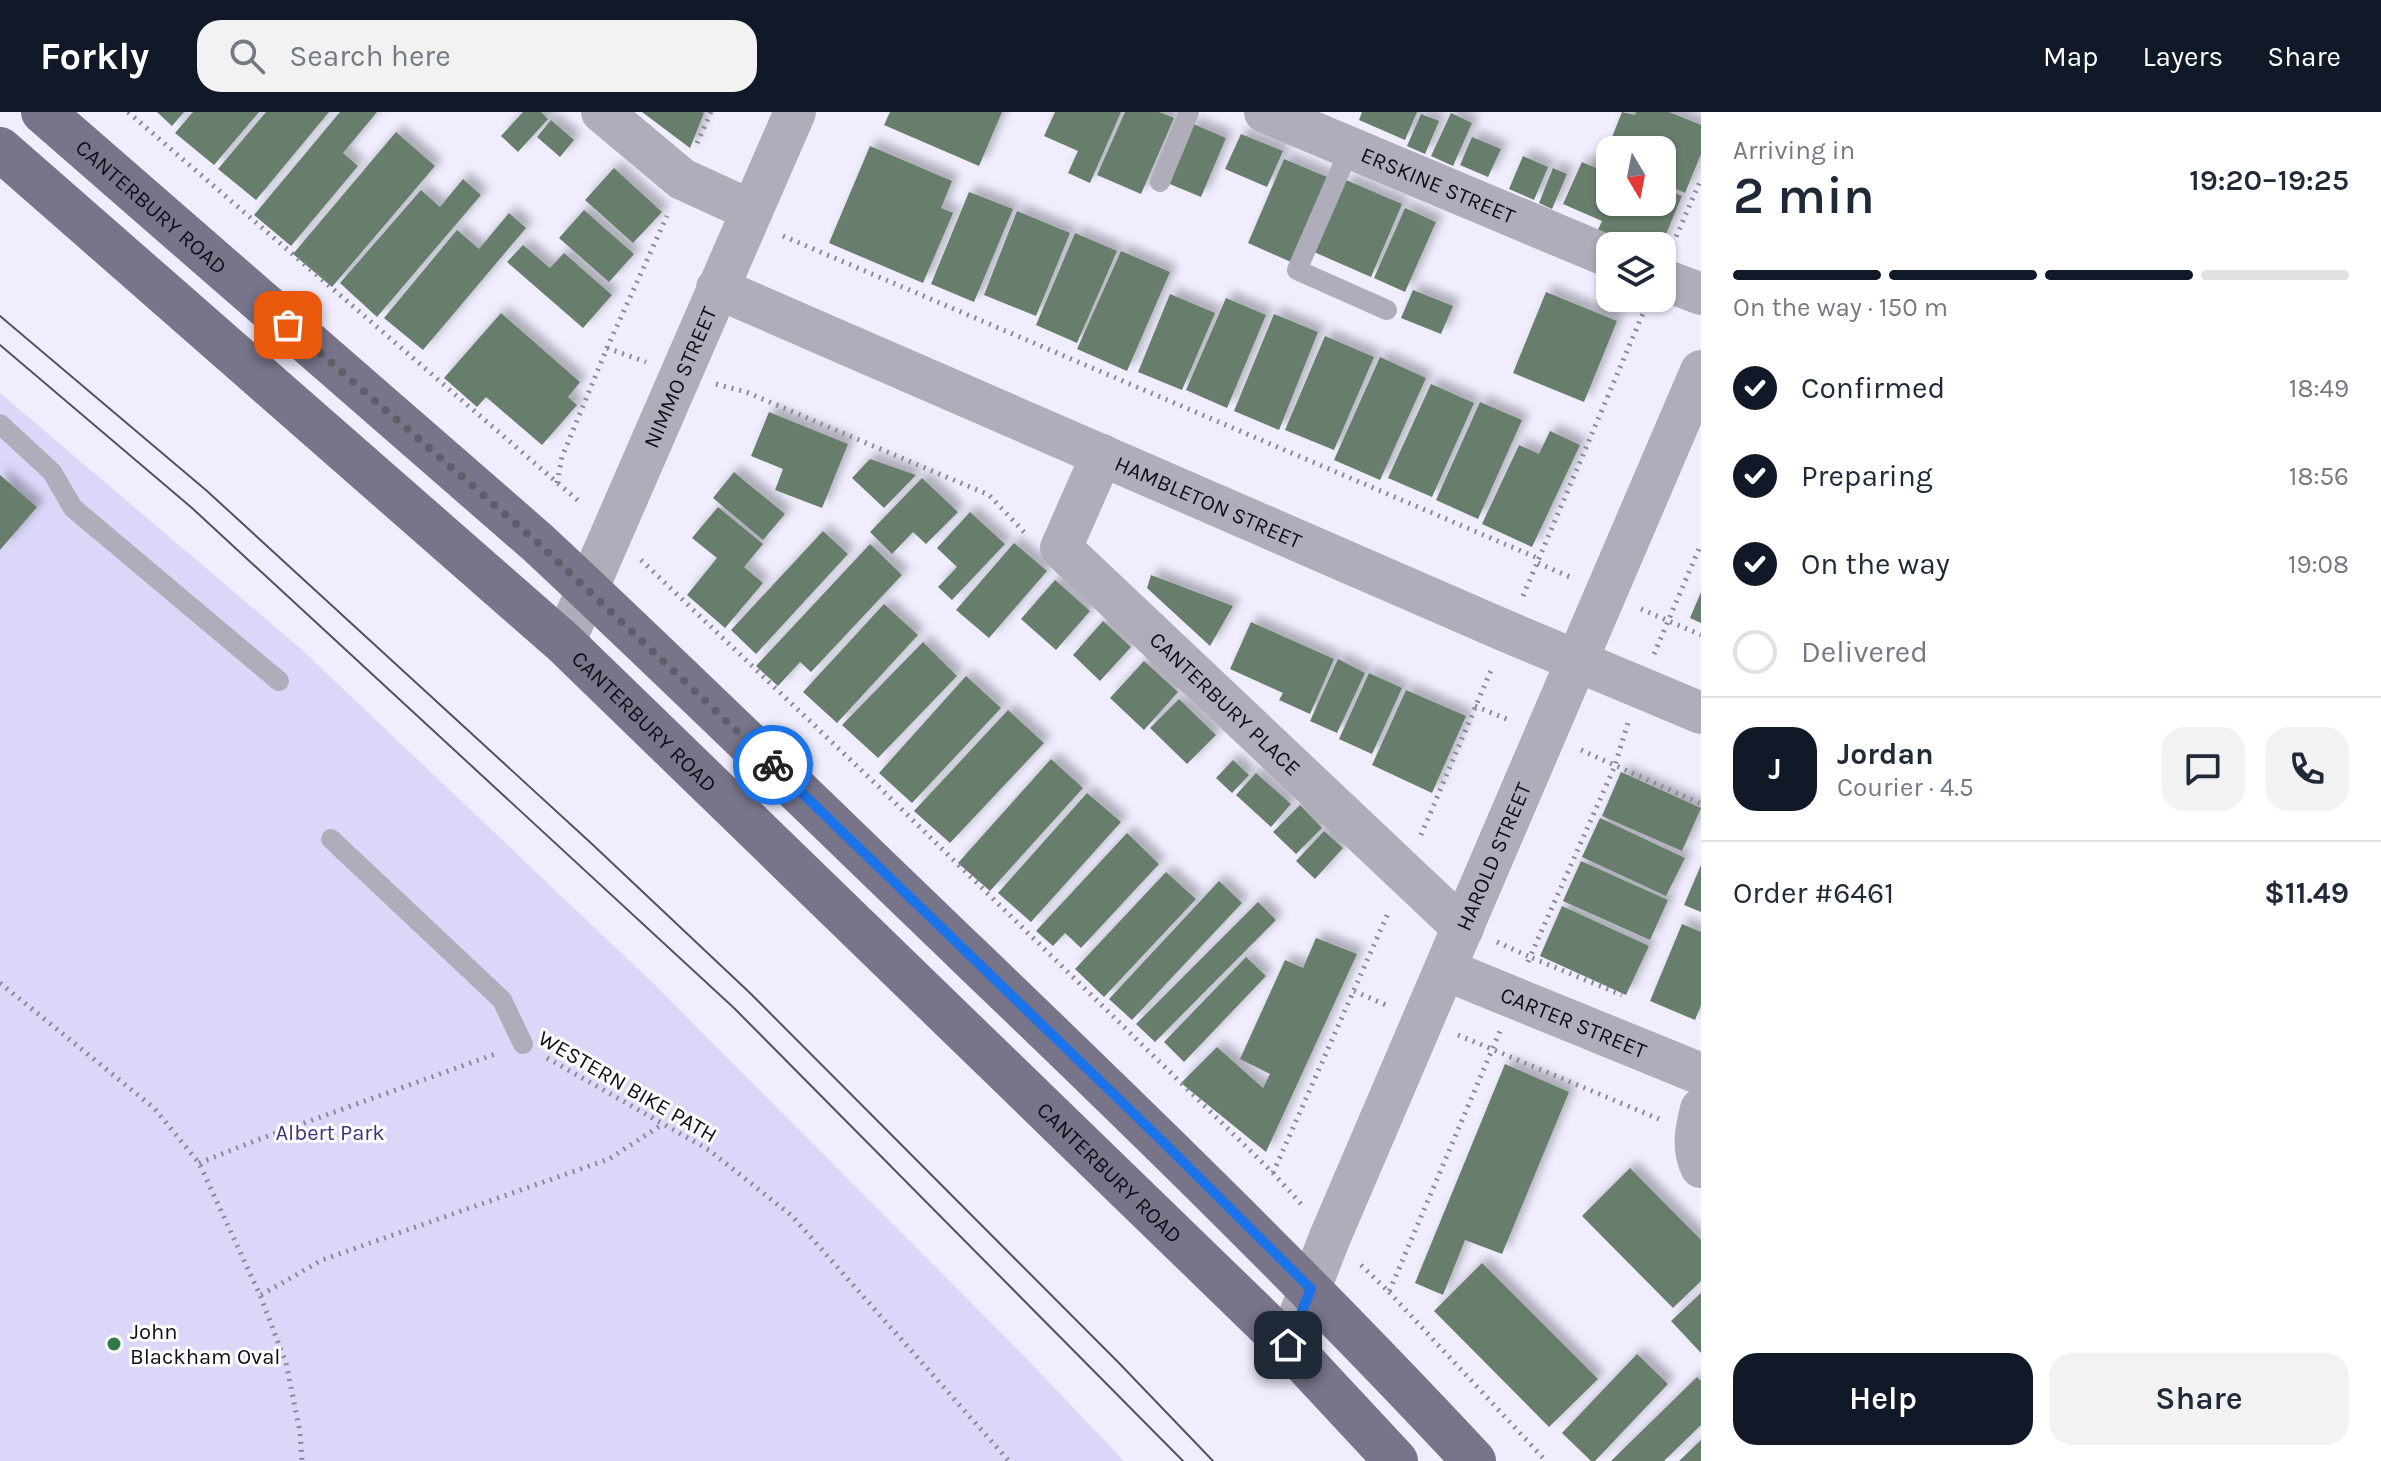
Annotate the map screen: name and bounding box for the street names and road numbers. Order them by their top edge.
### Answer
street label: CANTERBURY ROAD [70,135,232,280]
street label: ERSKINE STREET [1357,142,1519,230]
street label: NIMMO STREET [638,303,723,452]
street label: HAMBLETON STREET [1111,451,1306,555]
street label: CANTERBURY PLACE [1144,627,1306,782]
street label: CANTERBURY ROAD [566,646,722,798]
street label: HAROLD STREET [1451,779,1537,935]
street label: CARTER STREET [1497,982,1650,1064]
street label: WESTERN BIKE PATH [534,1025,721,1149]
street label: CANTERBURY ROAD [1031,1097,1187,1249]

